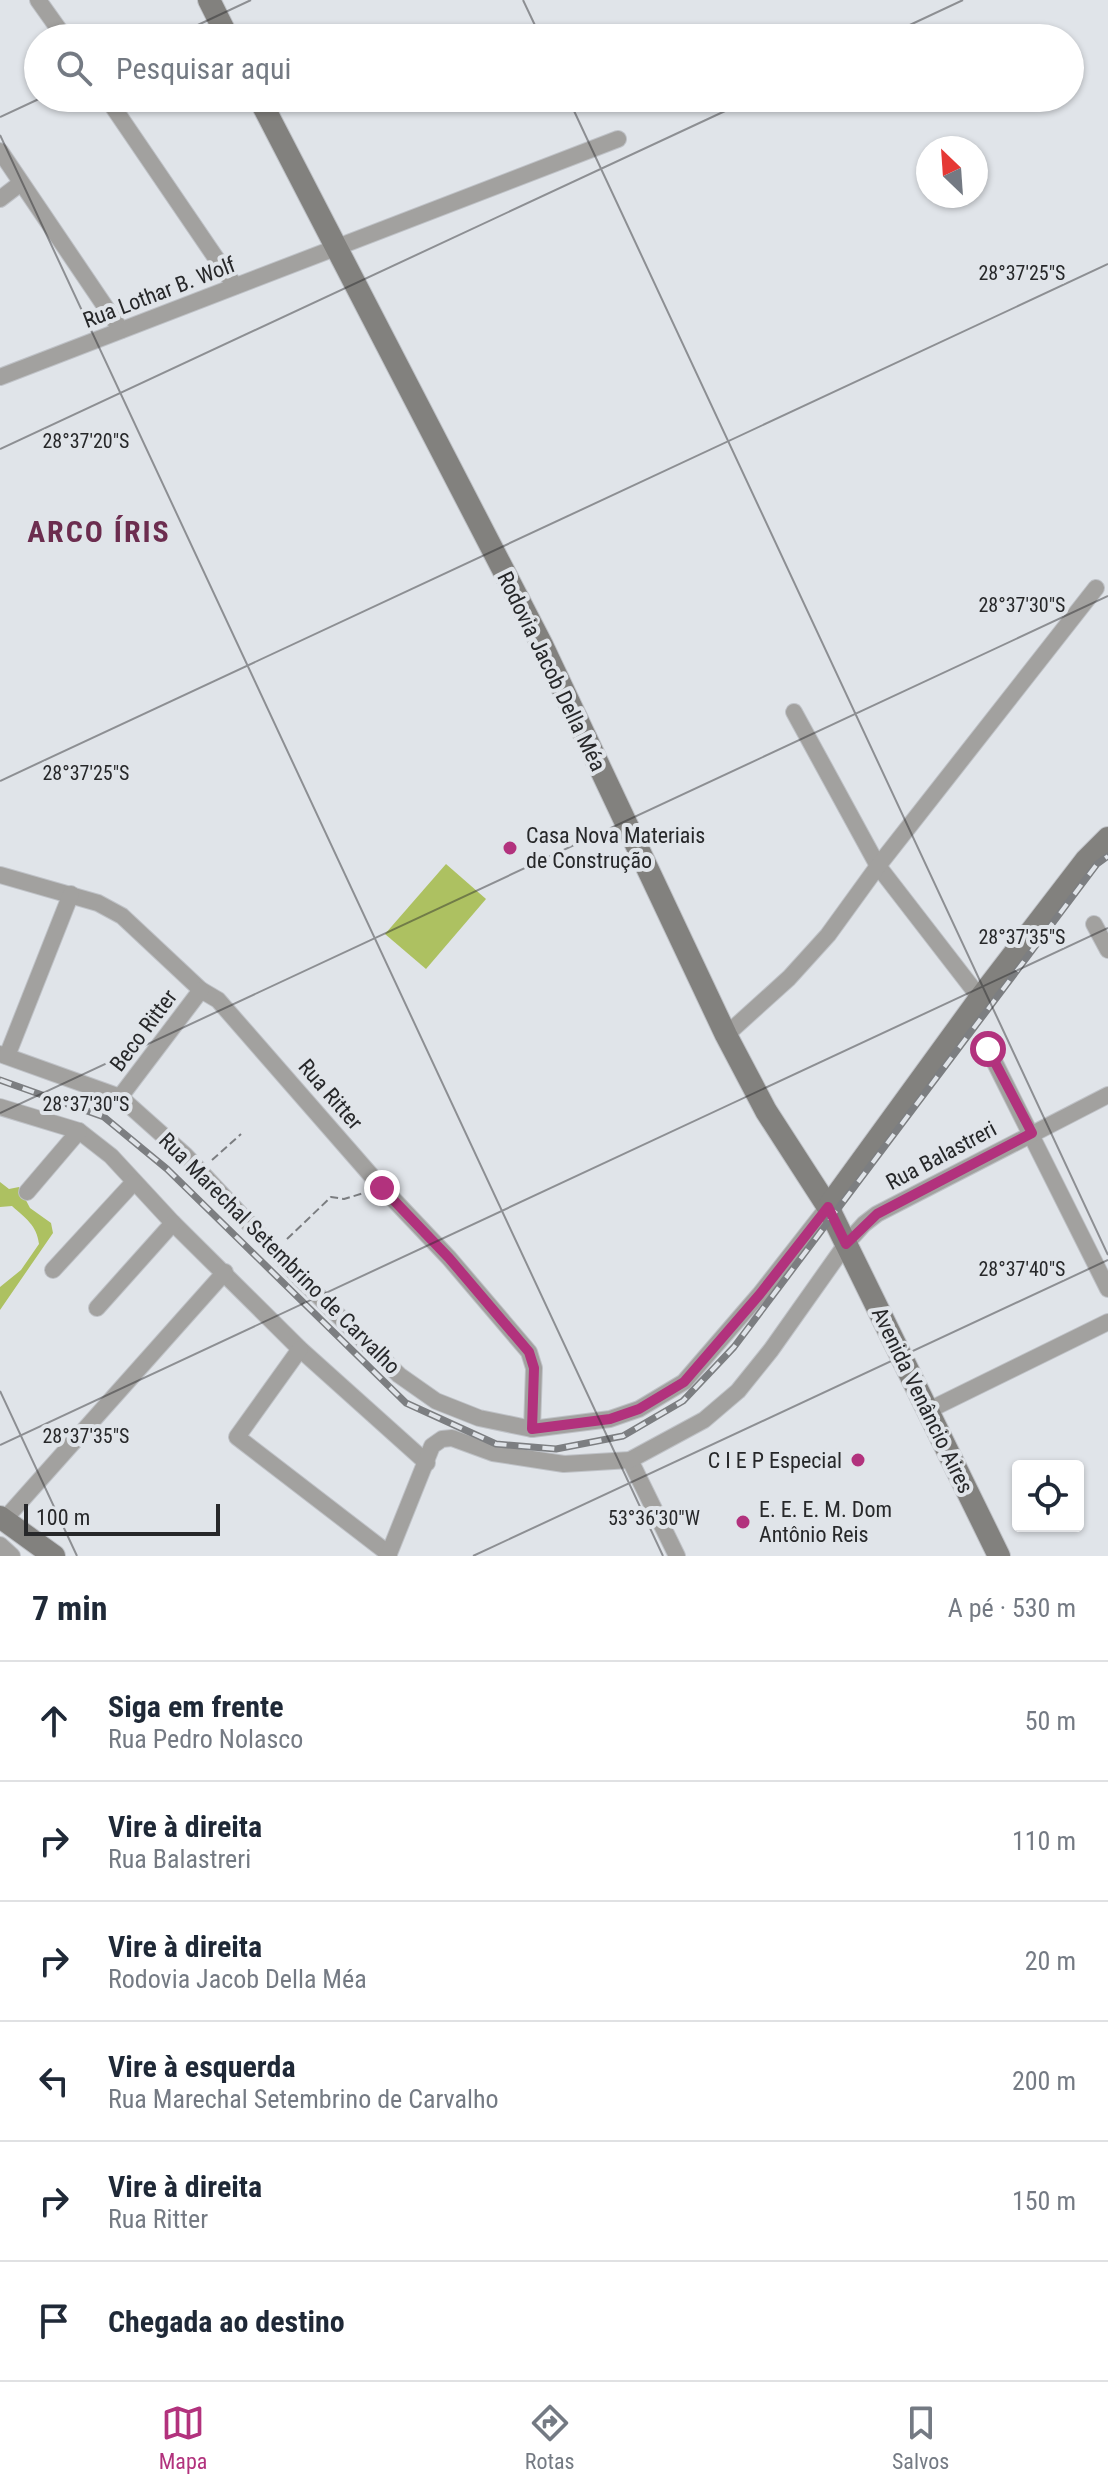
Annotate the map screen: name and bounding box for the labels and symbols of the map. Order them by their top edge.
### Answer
north arrow [916,136,988,208]
street label: Rua Lothar B. Wolf [79,252,239,333]
text: 28°37'25"S [979,261,1065,285]
text: 28°37'20"S [43,429,129,453]
district label: ARCO ÍRIS [27,514,171,549]
street label: Rodovia Jacob Della Méa [492,567,611,775]
text: 28°37'30"S [979,593,1065,617]
text: 28°37'25"S [43,761,129,785]
place label: Casa Nova Materiais de Construção [526,823,705,873]
marker: Casa Nova Materiais de Construção [501,839,519,857]
text: 28°37'35"S [979,925,1065,949]
street label: Beco Ritter [105,984,182,1076]
route start [970,1031,1006,1067]
street label: Rua Ritter [293,1054,368,1135]
text: 28°37'30"S [43,1092,129,1116]
street label: Rua Balastreri [882,1116,1001,1195]
street label: Rua Marechal Setembrino de Carvalho [154,1128,405,1379]
route end [364,1170,400,1206]
text: 28°37'40"S [979,1257,1065,1281]
street label: Avenida Venâncio Aires [867,1303,978,1497]
text: 28°37'35"S [43,1424,129,1448]
place label: C I E P Especial [708,1448,842,1473]
marker: C I E P Especial [849,1451,867,1469]
place label: E. E. E. M. Dom Antônio Reis [759,1497,892,1547]
scale bar [24,1500,220,1536]
text: 53°36'30"W [608,1506,700,1530]
marker: E. E. E. M. Dom Antônio Reis [734,1513,752,1531]

